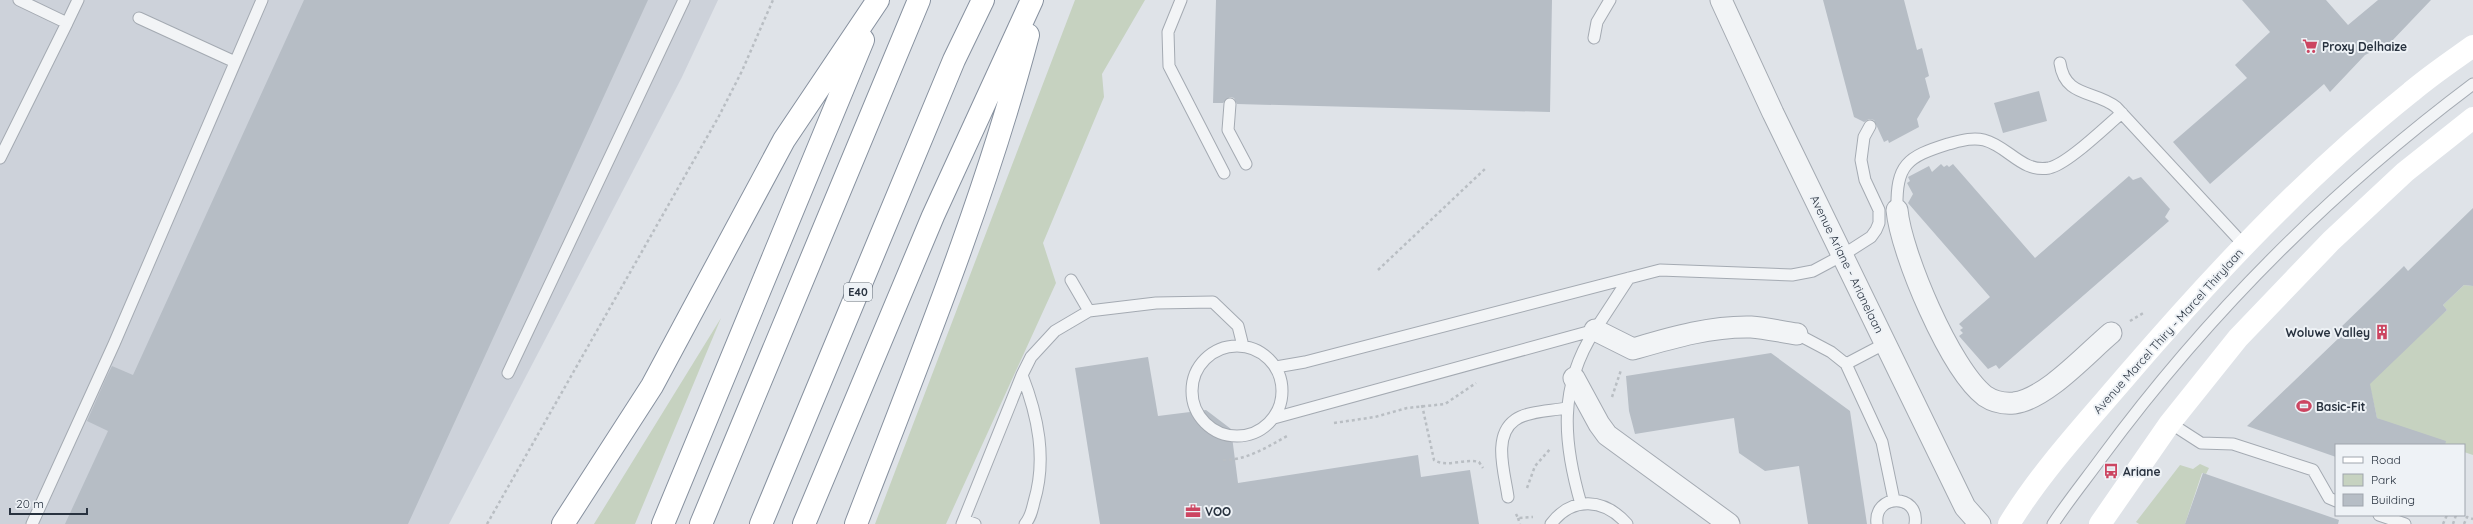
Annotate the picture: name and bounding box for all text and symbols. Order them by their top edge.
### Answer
supermarket icon: Proxy Delhaize [2301,37,2319,55]
place label: Proxy Delhaize [2322,39,2407,54]
street label: Avenue Ariane - Arianelaan [1807,192,1887,336]
street label: Avenue Marcel Thiry - Marcel Thirylaan [2090,245,2246,417]
road number: E40 [844,283,872,301]
building icon: Woluwe Valley [2373,323,2391,341]
place label: Woluwe Valley [2286,325,2370,340]
sports icon: Basic-Fit [2295,397,2313,415]
place label: Basic-Fit [2316,399,2366,414]
legend [2335,444,2465,516]
text: Road [2371,452,2401,467]
bus stop icon: Ariane [2102,462,2120,480]
place label: Ariane [2123,464,2160,479]
text: Park [2371,472,2396,487]
scale bar [10,490,87,516]
text: Building [2371,492,2415,507]
text: 20 m [16,496,44,511]
office icon: VOO [1184,502,1202,520]
place label: VOO [1205,504,1231,519]

